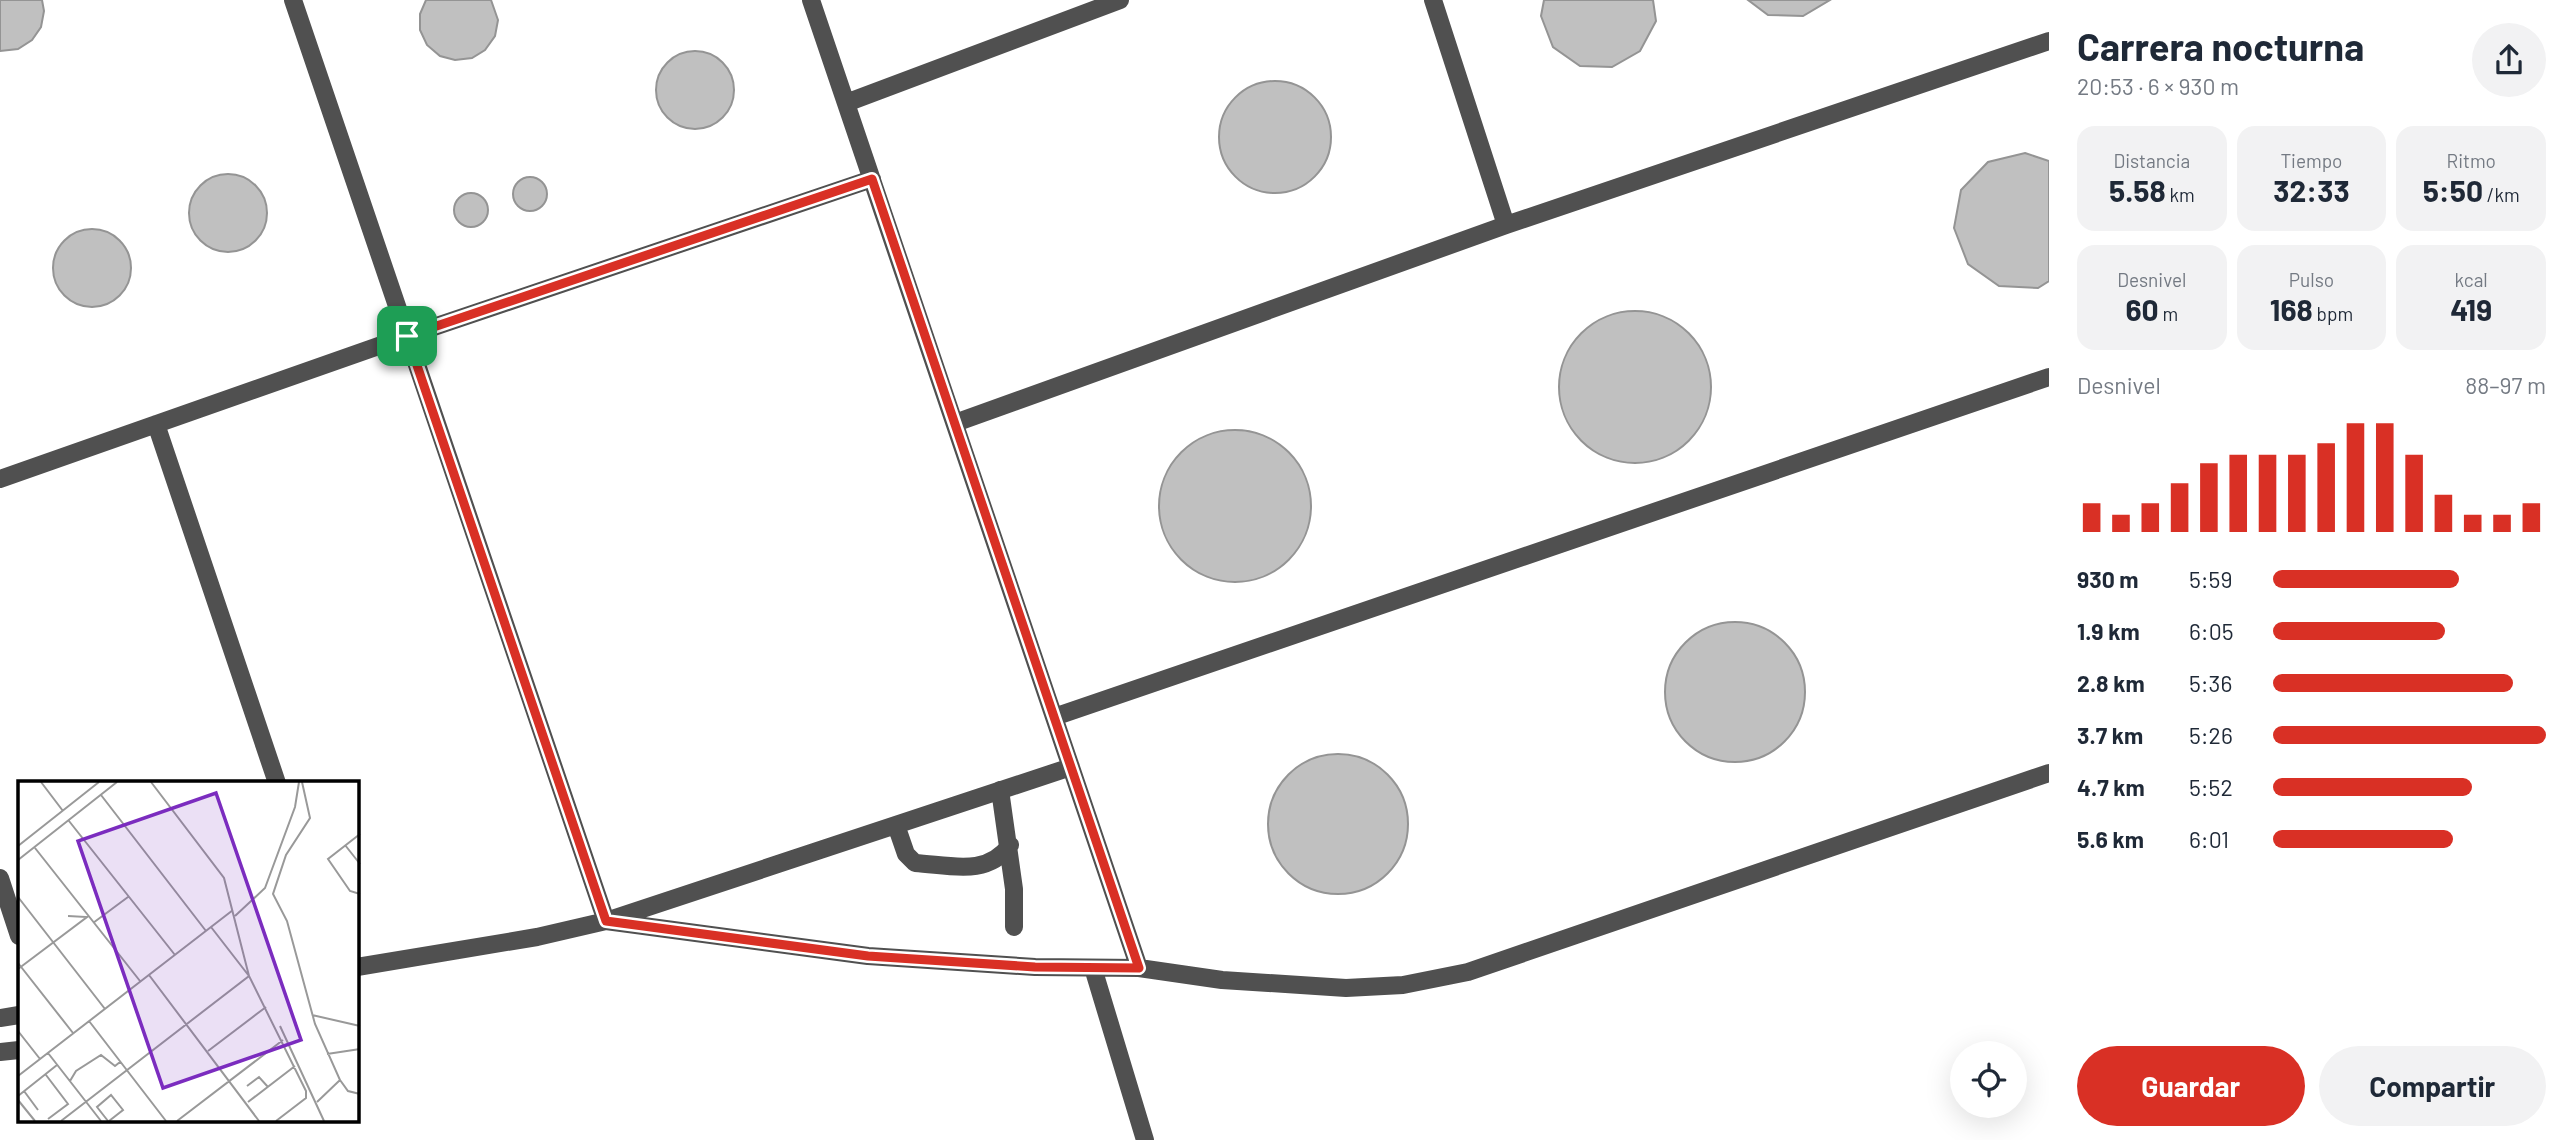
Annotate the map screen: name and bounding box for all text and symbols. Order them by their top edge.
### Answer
text: Carrera nocturna [2077,23,2364,69]
button: share [2472,23,2546,97]
text: 20:53 · 6 × 930 m [2077,72,2239,100]
text: Distancia [2113,149,2190,172]
text: Tiempo [2281,149,2342,172]
text: Ritmo [2447,149,2496,172]
text: 5.58 [2109,172,2166,208]
text: 32:33 [2273,172,2350,208]
text: 5:50 [2423,172,2483,208]
text: km [2166,183,2195,206]
text: /km [2483,183,2520,206]
text: Desnivel [2117,268,2186,291]
text: Pulso [2289,268,2334,291]
text: kcal [2455,268,2488,291]
text: 60 [2125,291,2159,327]
text: 168 [2270,291,2313,327]
text: 419 [2450,291,2492,327]
text: m [2159,302,2178,325]
text: bpm [2313,302,2353,325]
pin [377,306,437,366]
icon: arrive [388,317,426,355]
text: Desnivel [2077,371,2161,399]
text: 88–97 m [2465,371,2546,399]
text: 930 m [2077,565,2139,593]
text: 5:59 [2189,565,2232,593]
text: 1.9 km [2077,617,2140,645]
text: 6:05 [2189,617,2233,645]
text: 2.8 km [2077,669,2145,697]
text: 5:36 [2189,669,2232,697]
text: 3.7 km [2077,721,2143,749]
text: 5:26 [2189,721,2233,749]
text: 4.7 km [2077,773,2145,801]
text: 5:52 [2189,773,2233,801]
inset map [18,781,359,1122]
text: 5.6 km [2077,825,2144,853]
text: 6:01 [2189,825,2229,853]
map controls [1950,1041,2027,1118]
button: locate [1950,1041,2027,1118]
button: Guardar [2077,1046,2305,1126]
button: Compartir [2319,1046,2546,1126]

